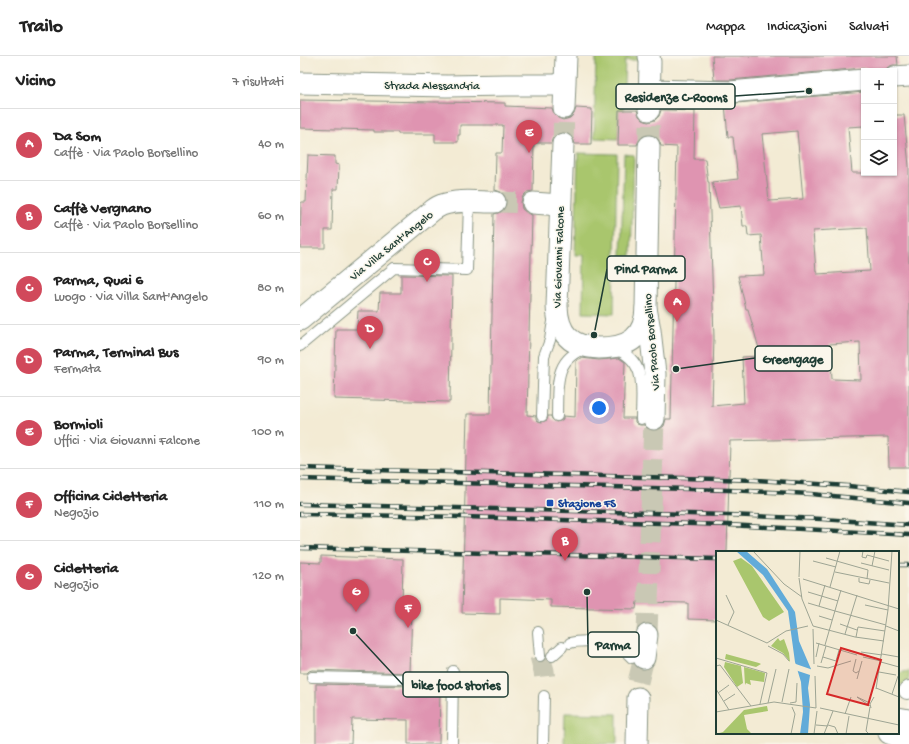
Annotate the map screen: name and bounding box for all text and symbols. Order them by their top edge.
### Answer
text: Trailo [20,16,63,39]
text: Mappa [706,19,745,36]
text: Indicazioni [767,19,827,36]
text: Salvati [849,19,889,36]
map controls [861,68,897,176]
button: + [861,68,897,104]
text: Vicino [16,72,56,92]
text: 7 risultati [232,75,284,90]
street label: Strada Alessandria [384,80,480,94]
callout: Residenze C-Rooms [616,84,735,109]
text: Residenze C-Rooms [624,91,729,106]
button: − [861,104,897,140]
pin: E [516,120,542,153]
text: Da Som [54,128,101,146]
text: A [25,137,33,152]
text: 40 m [258,137,284,152]
button: layers [861,140,897,176]
text: Caffè · Via Paolo Borsellino [54,146,198,161]
text: Caffè Vergnano [54,200,151,218]
street label: Via Giovanni Falcone [551,205,569,309]
text: B [26,209,32,224]
text: 60 m [258,209,284,224]
street label: Via Villa Sant'Angelo [347,209,437,285]
text: Caffè · Via Paolo Borsellino [54,218,198,233]
pin: C [414,249,440,282]
callout: Pind Parma [607,256,685,281]
text: Pind Parma [614,263,678,278]
text: Parma, Quai 6 [54,272,143,290]
text: C [25,281,33,296]
text: 80 m [257,281,284,296]
pin: A [664,289,690,322]
text: Luogo · Via Villa Sant'Angelo [54,290,208,305]
street label: Via Paolo Borsellino [642,293,664,392]
pin: D [357,316,383,349]
text: Parma, Terminal Bus [54,344,178,362]
callout: Greengage [755,346,832,371]
text: D [25,353,33,368]
text: 90 m [258,353,284,368]
text: Greengage [762,353,825,368]
text: Fermata [54,362,101,377]
your location [589,398,609,418]
text: Bormioli [54,416,103,434]
text: E [25,425,33,440]
text: 100 m [252,425,284,440]
text: Uffici · Via Giovanni Falcone [54,434,200,449]
text: Officina Cicletteria [54,488,167,506]
text: F [26,497,32,512]
text: 110 m [254,497,284,512]
marker: Stazione FS [545,498,555,508]
place label: Stazione FS [558,498,616,512]
text: Negozio [54,506,99,521]
pin: B [552,528,578,561]
inset map [716,551,899,734]
text: Cicletteria [54,560,118,578]
text: G [25,569,33,584]
text: 120 m [253,569,284,584]
text: Negozio [54,578,99,593]
pin: G [343,579,369,612]
pin: F [395,595,421,628]
callout: Parma [588,632,639,657]
text: Parma [594,639,631,654]
callout: bike food stories [403,672,508,697]
text: bike food stories [410,678,502,694]

